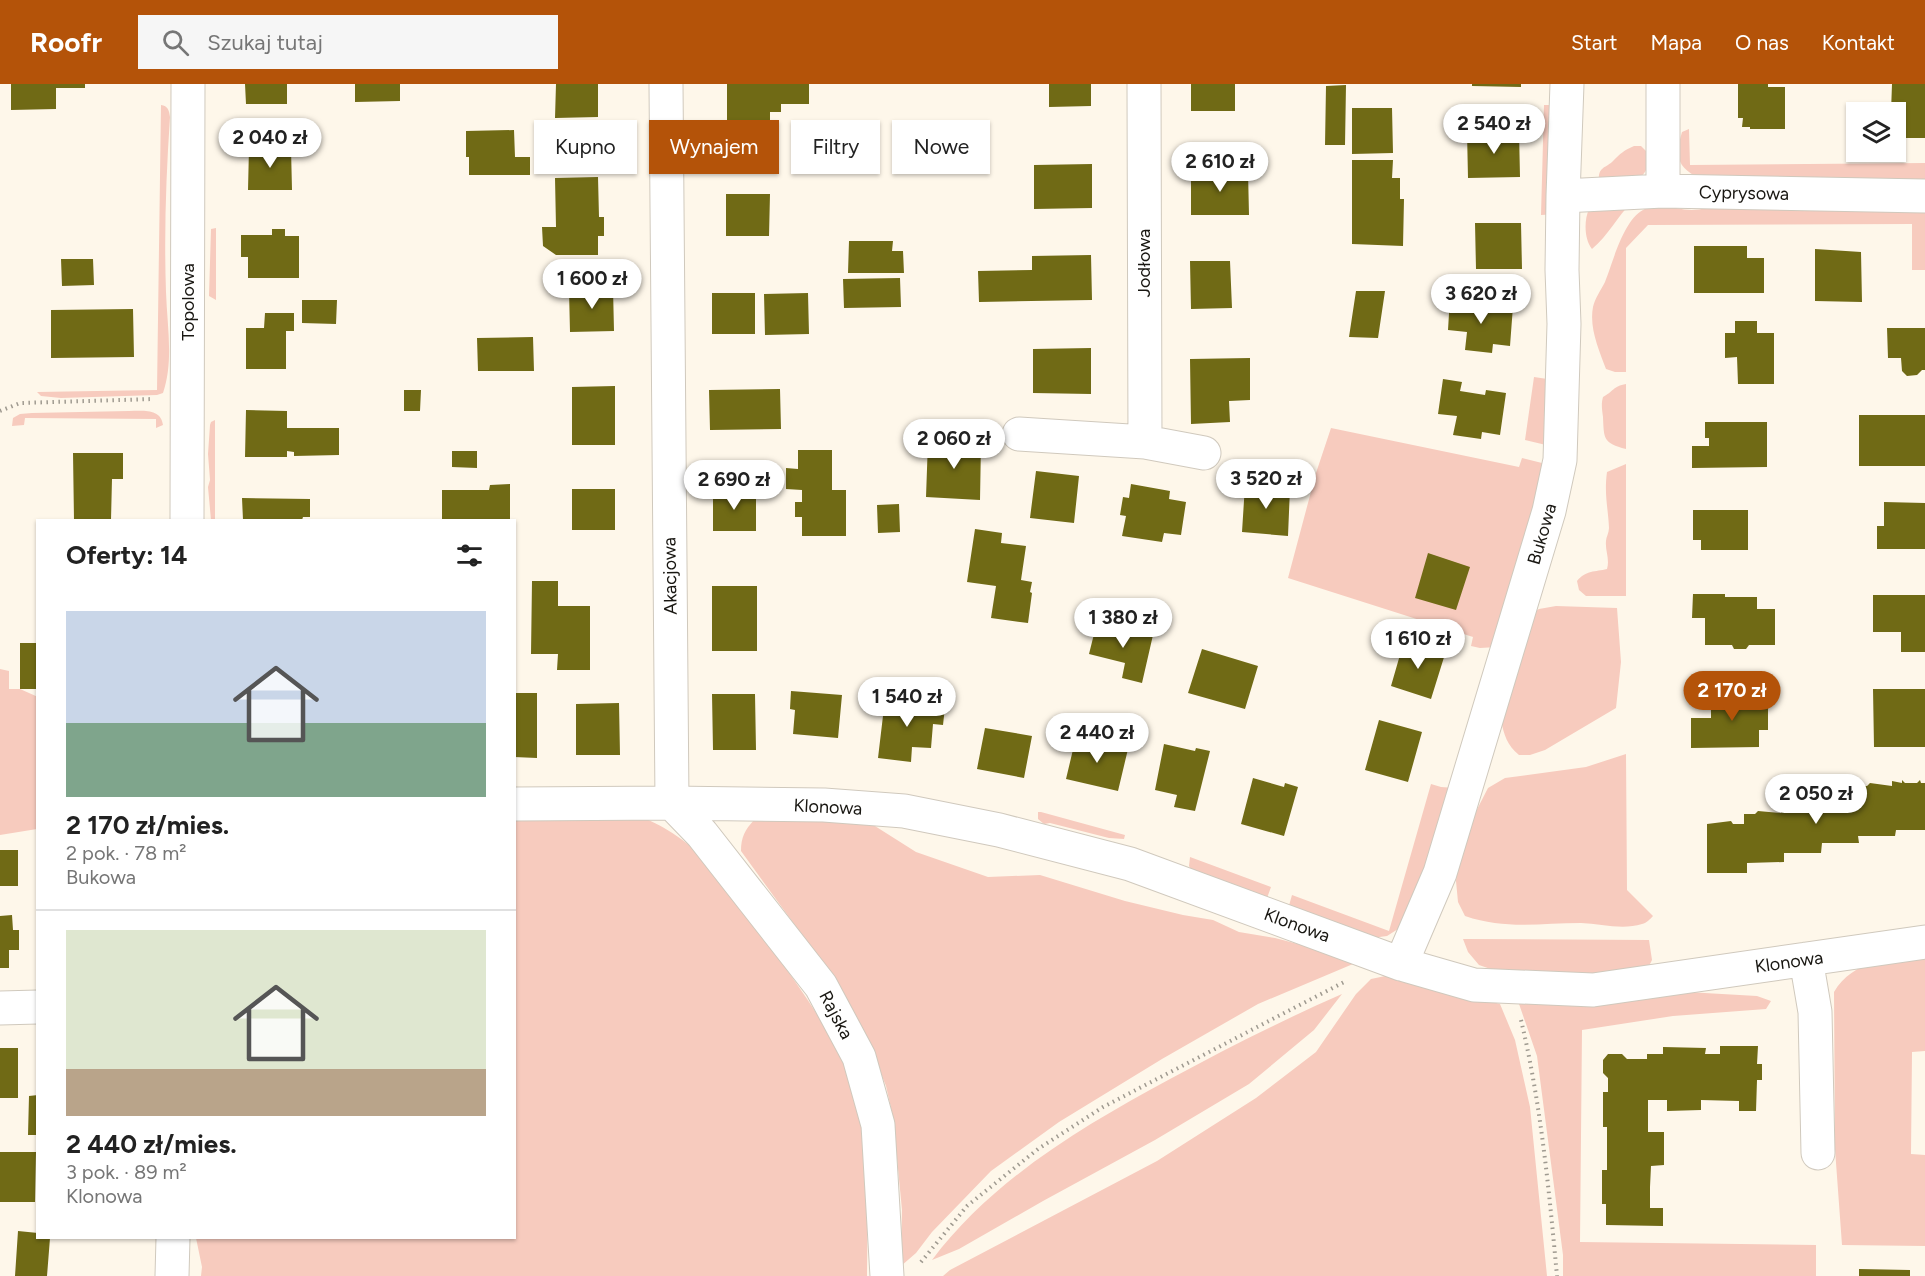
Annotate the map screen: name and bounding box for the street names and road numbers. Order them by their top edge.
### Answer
street label: Cyprysowa [1699,181,1789,205]
street label: Jodłowa [1133,229,1155,297]
street label: Topolowa [177,263,199,341]
street label: Bukowa [1523,501,1561,567]
street label: Akacjowa [658,537,682,615]
street label: Klonowa [793,794,863,820]
street label: Klonowa [1261,903,1333,947]
street label: Klonowa [1753,946,1825,978]
street label: Rajska [814,987,858,1043]

